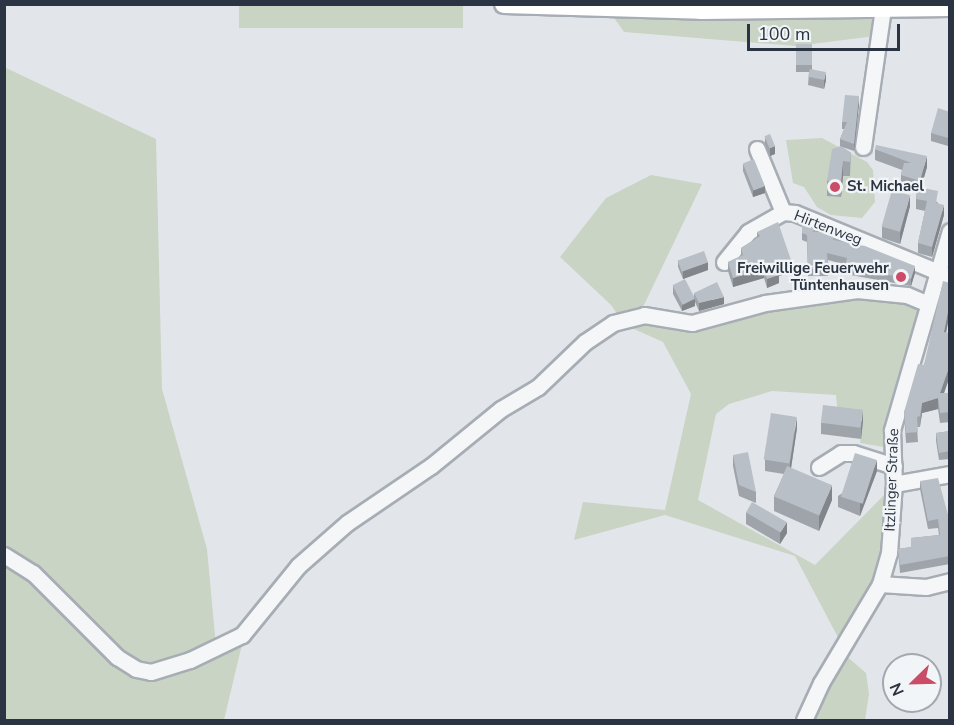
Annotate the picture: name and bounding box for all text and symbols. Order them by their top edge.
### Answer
scale bar [750,12,903,50]
text: 100 m [758,22,810,46]
place label: St. Michael [847,178,924,196]
marker: St. Michael [828,180,842,194]
street label: Hirtenweg [791,207,865,249]
place label: Freiwillige Feuerwehr Tüntenhausen [737,259,889,294]
marker: Freiwillige Feuerwehr Tüntenhausen [894,270,908,284]
street label: Itzlinger Straße [881,428,903,532]
north arrow [882,653,942,713]
text: N [885,679,910,699]

